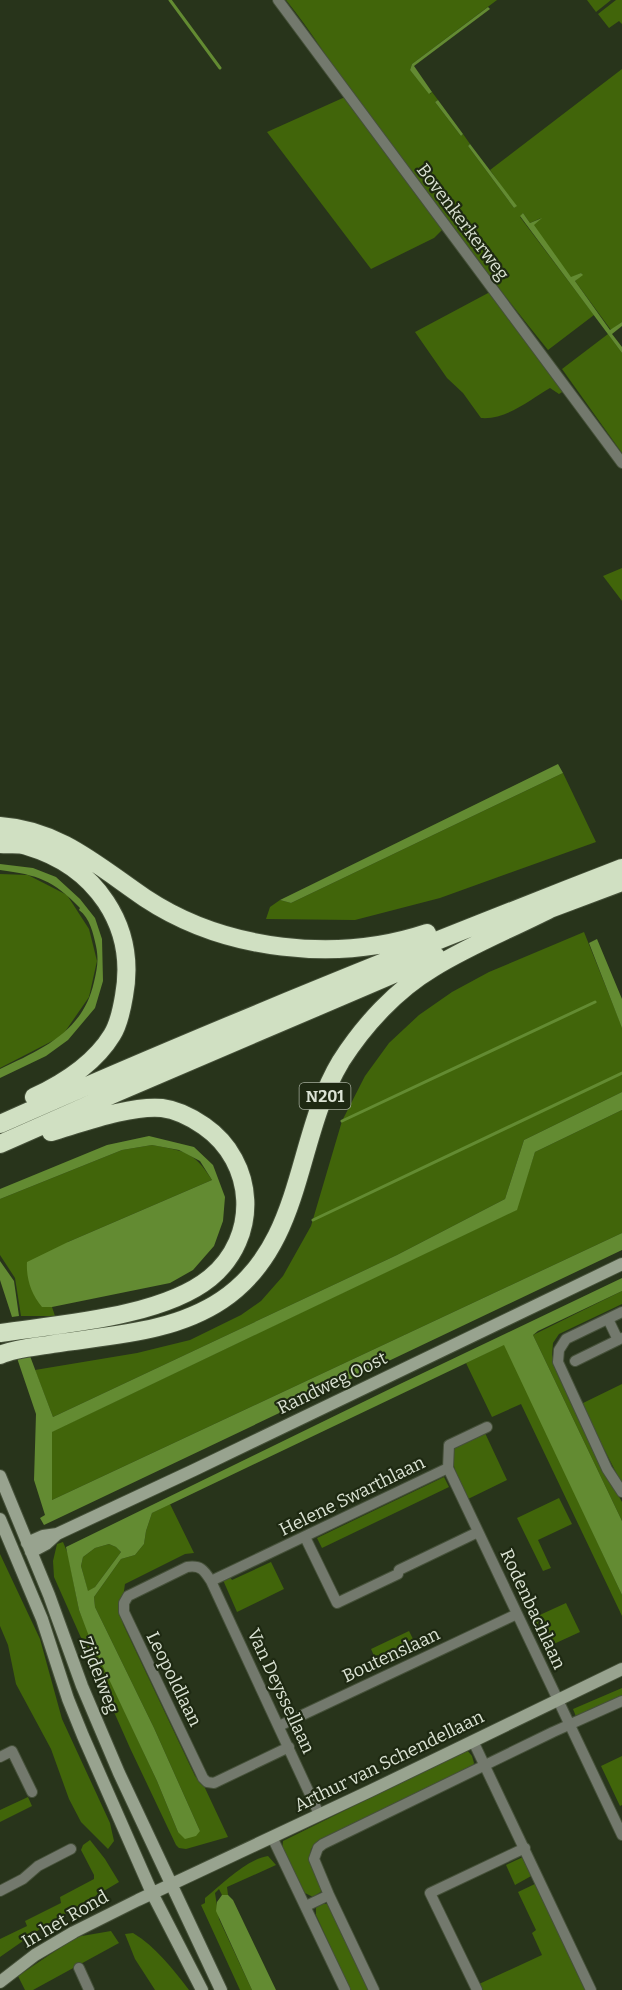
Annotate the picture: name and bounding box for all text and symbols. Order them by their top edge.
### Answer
street label: Bovenkerkerweg [412,159,514,285]
road number: N201 [300,1083,350,1109]
street label: Randweg Oost [273,1347,391,1419]
street label: Helene Swarthlaan [276,1451,429,1541]
street label: Rodenbachlaan [496,1545,571,1673]
street label: Boutenslaan [339,1623,444,1687]
street label: Van Deyssellaan [242,1625,320,1758]
street label: Leopoldlaan [142,1628,207,1731]
street label: Zijdelweg [74,1633,124,1717]
street label: Arthur van Schendellaan [291,1705,488,1817]
street label: In het Rond [18,1885,113,1953]

